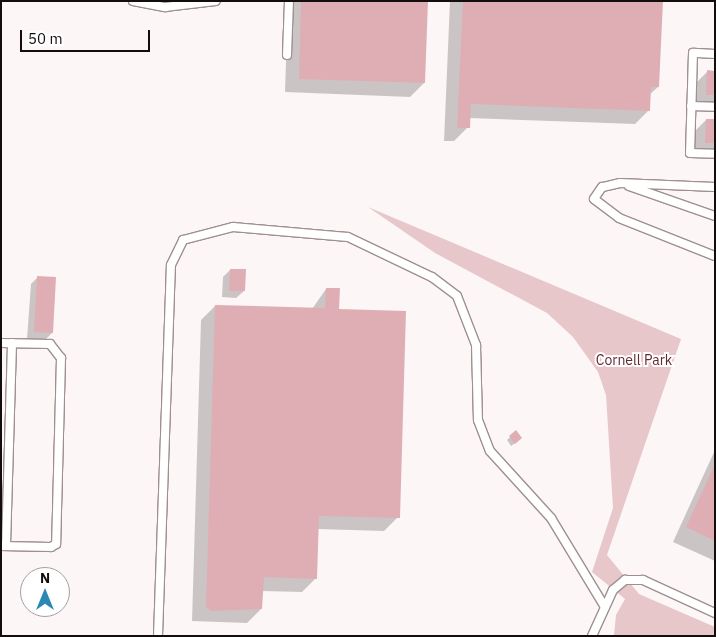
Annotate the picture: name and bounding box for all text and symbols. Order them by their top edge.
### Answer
scale bar [22,20,152,52]
text: 50 m [28,29,63,48]
park label: Cornell Park [596,352,672,368]
north arrow [20,567,70,617]
text: N [40,569,50,587]

